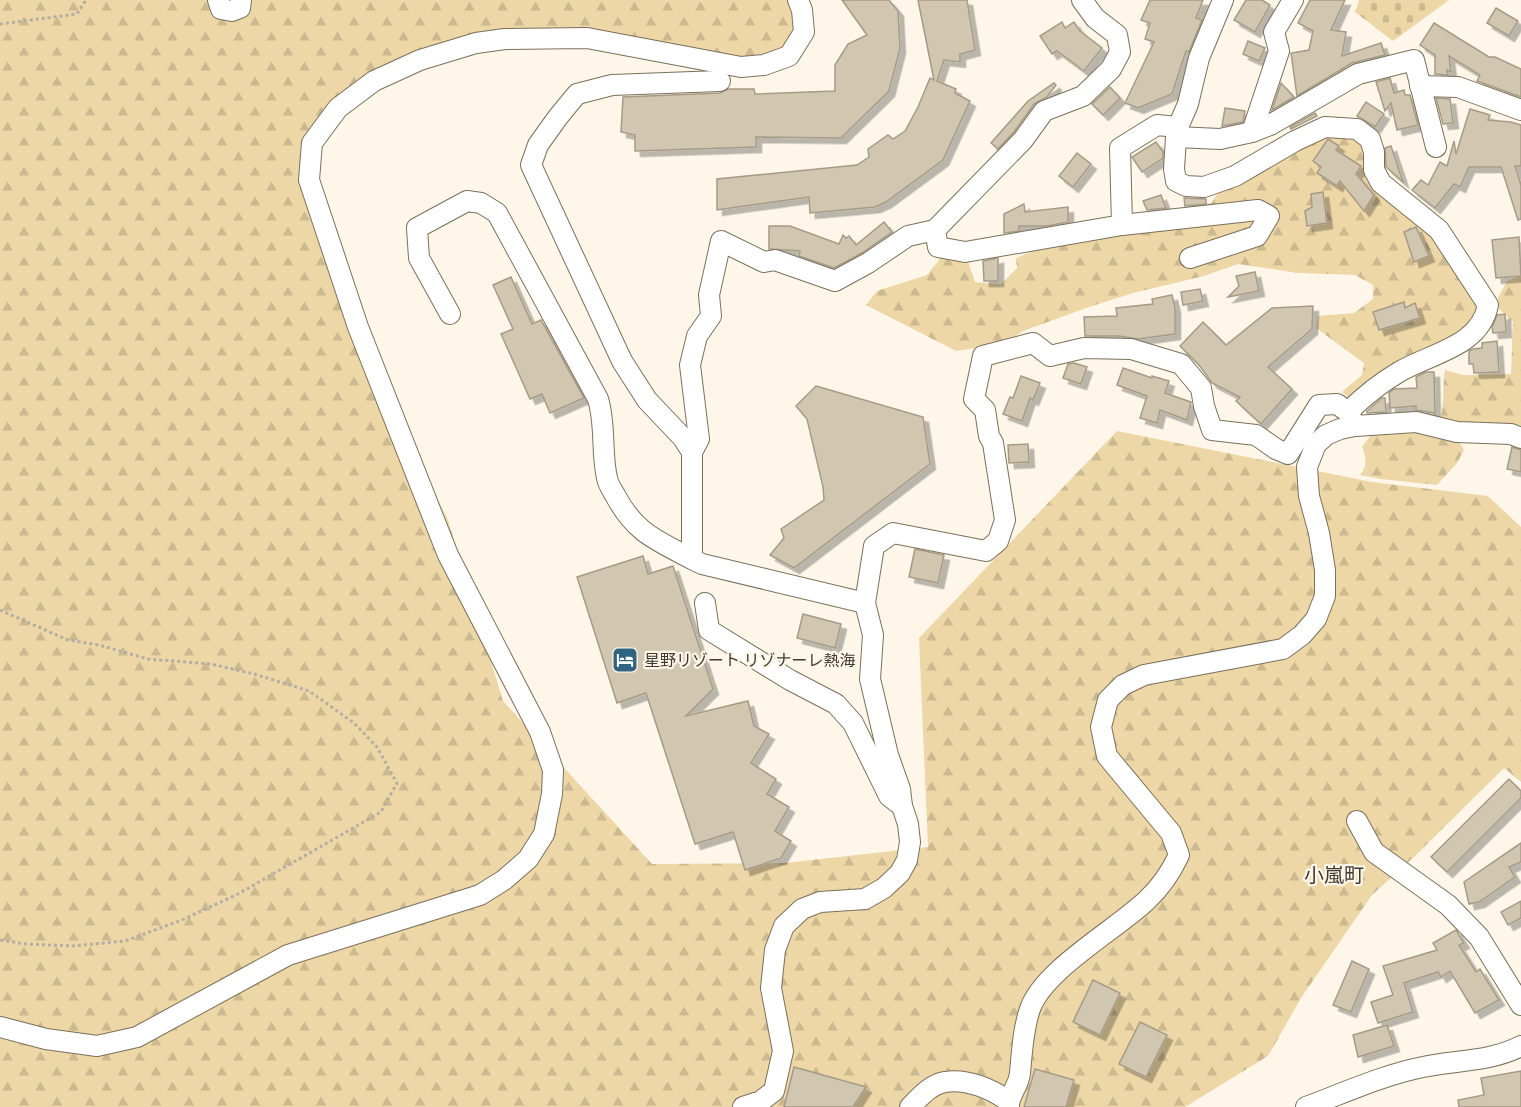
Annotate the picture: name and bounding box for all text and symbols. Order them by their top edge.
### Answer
hotel icon: 星野リゾート リゾナーレ熱海 [610,645,640,675]
place label: 星野リゾート リゾナーレ熱海 [644,648,856,672]
district label: 小嵐町 [1304,859,1364,890]

